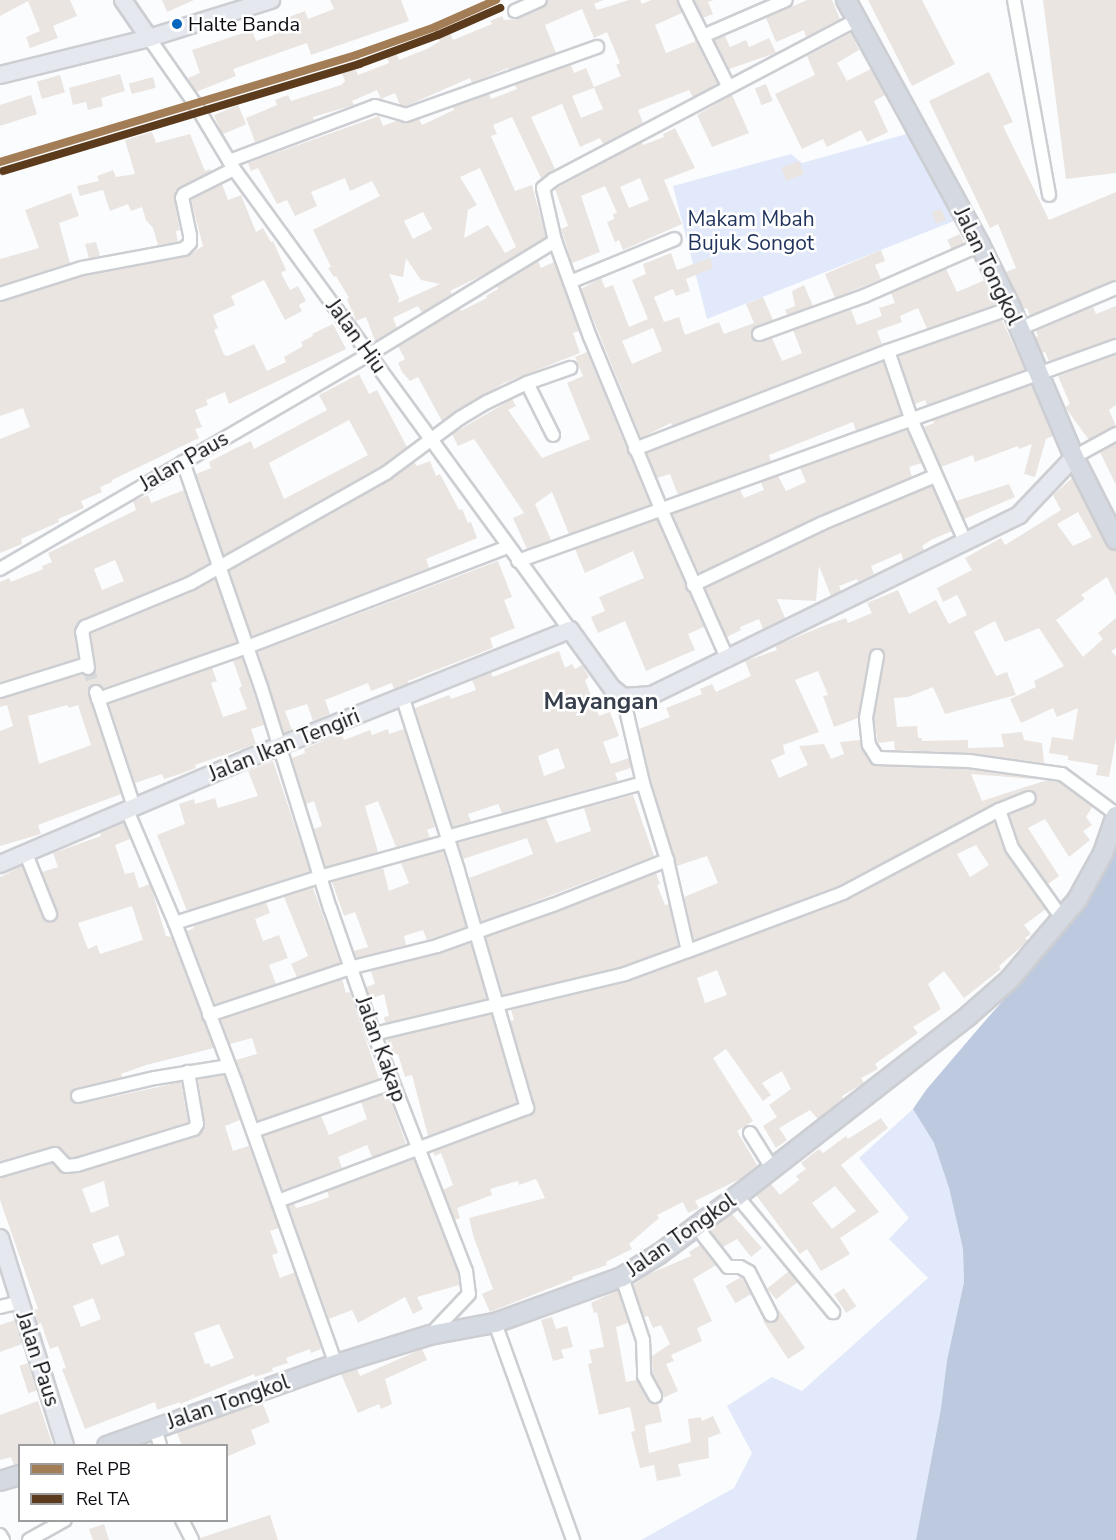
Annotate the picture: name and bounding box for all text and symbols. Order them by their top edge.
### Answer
place label: Halte Banda [188,12,300,36]
marker: Halte Banda [171,18,183,30]
street label: Jalan Tongkol [949,203,1027,329]
park label: Makam Mbah Bujuk Songot [687,206,815,256]
street label: Jalan Hiu [321,294,391,378]
street label: Jalan Paus [135,425,233,497]
district label: Mayangan [543,688,659,716]
street label: Jalan Ikan Tengiri [205,703,363,787]
street label: Jalan Kakap [350,993,412,1105]
street label: Jalan Tongkol [621,1188,741,1282]
street label: Jalan Paus [11,1308,65,1410]
street label: Jalan Tongkol [164,1369,292,1435]
legend [18,1444,228,1522]
text: Rel PB [76,1457,131,1481]
text: Rel TA [76,1487,130,1511]

